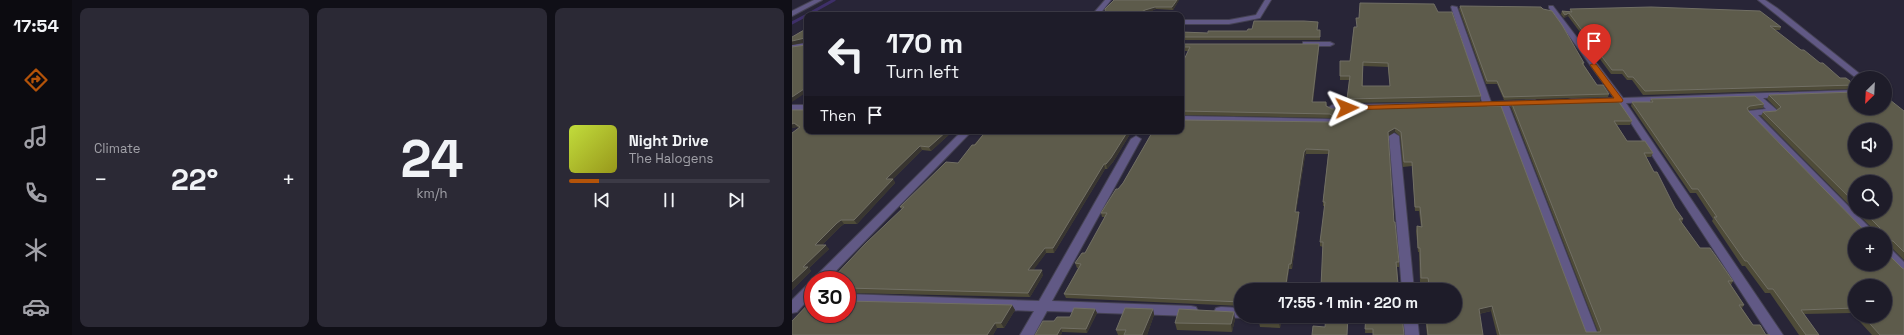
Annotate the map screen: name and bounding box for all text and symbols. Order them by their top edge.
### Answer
text: 17:54 [13,14,59,37]
pin [1577,24,1611,65]
text: 170 m [886,25,963,61]
icon: left [820,28,872,80]
icon: arrive [1583,30,1605,52]
text: Turn left [886,60,959,83]
icon: directions [22,66,50,94]
north arrow [1848,71,1892,115]
map controls [1848,71,1892,323]
position arrow [1326,87,1368,129]
icon: arrive [864,104,886,126]
text: Then [820,106,856,125]
icon: music [22,123,50,151]
button: sound [1848,123,1892,167]
text: 24 [400,126,464,192]
text: Night Drive [629,131,709,150]
text: Climate [94,140,140,157]
text: The Halogens [629,150,713,167]
text: 22° [171,160,218,199]
text: − [94,165,108,193]
text: + [282,165,295,193]
button: search [1848,175,1892,219]
icon: phone [22,179,50,207]
text: km/h [417,185,447,202]
icon: previous [591,189,613,211]
icon: pause [658,189,680,211]
icon: next [725,189,747,211]
button: + [1848,227,1892,271]
icon: climate [22,236,50,264]
speed limit sign: 30 [804,271,856,323]
button: − [1848,279,1892,323]
icon: car [22,293,50,321]
text: 17:55 · 1 min · 220 m [1278,293,1418,312]

